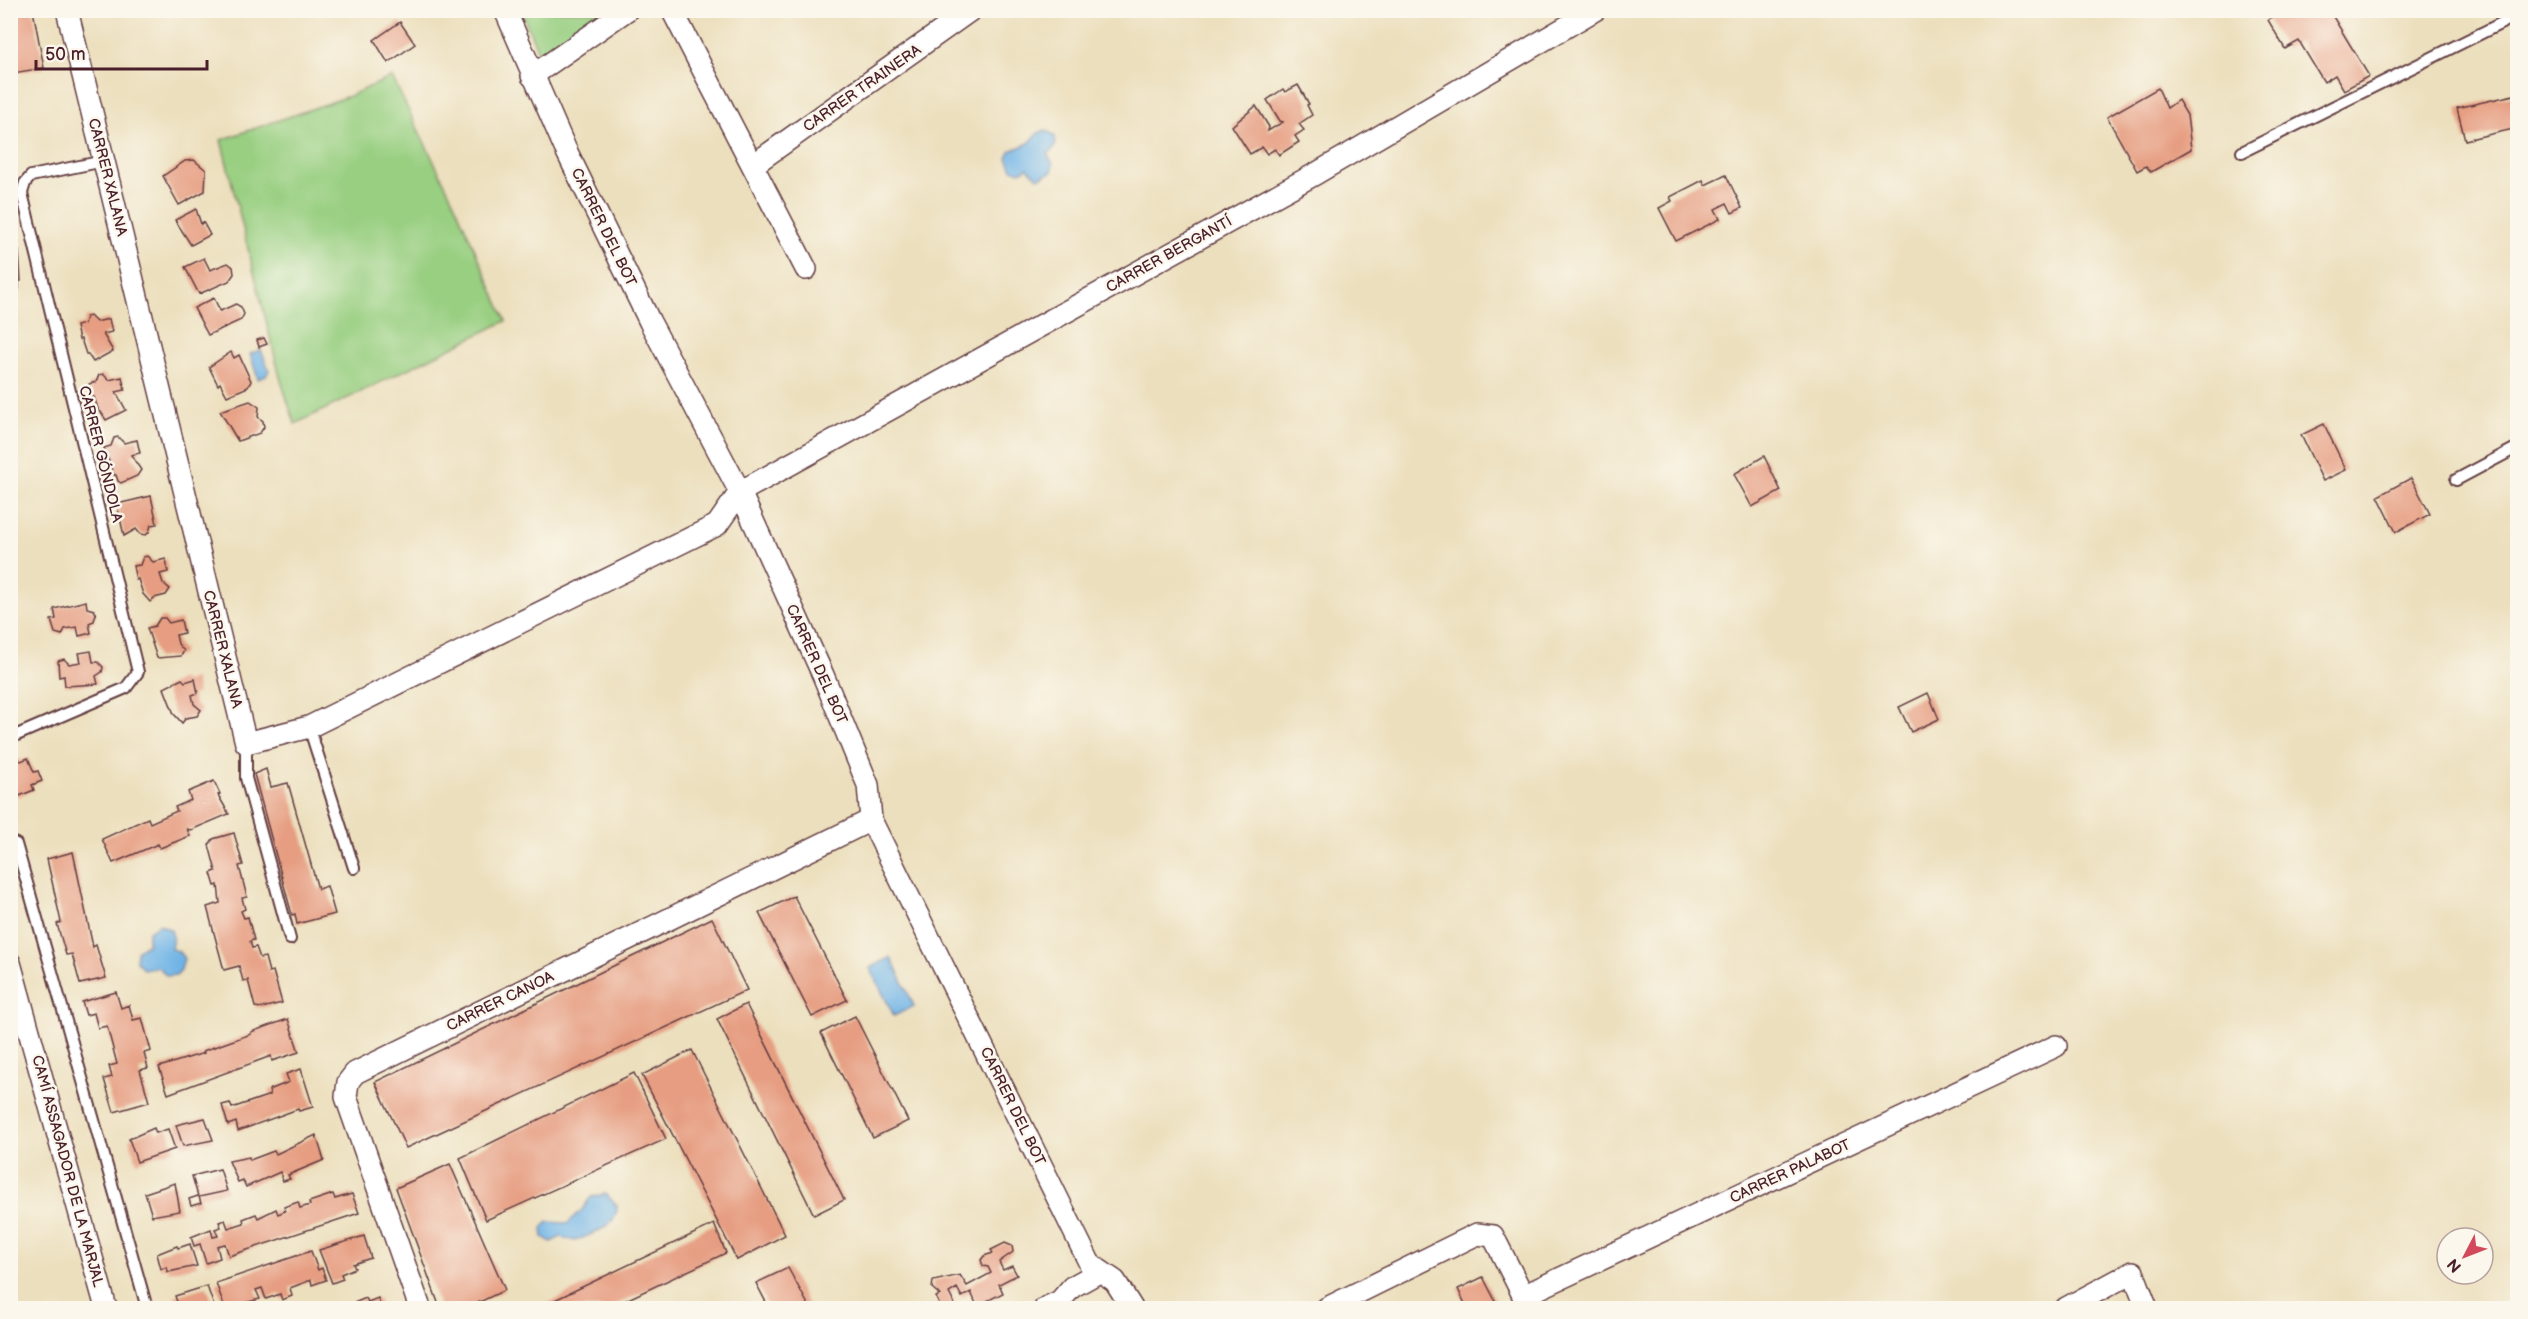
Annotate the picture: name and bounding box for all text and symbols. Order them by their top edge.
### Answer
scale bar [36,33,207,71]
street label: CARRER TRAINERA [800,40,926,136]
text: 50 m [45,44,86,65]
street label: CARRER XALANA [84,116,132,239]
street label: CARRER DEL BOT [567,165,640,289]
street label: CARRER BERGANTÍ [1103,212,1236,297]
street label: CARRER GÓNDOLA [74,384,127,525]
street label: CARRER XALANA [199,588,247,711]
street label: CARRER DEL BOT [782,601,852,727]
street label: CARRER CANOA [443,967,558,1036]
street label: CARRER DEL BOT [976,1044,1049,1168]
street label: CAMÍ ASSAGADOR DE LA MARJAL [27,1053,108,1289]
street label: CARRER PALABOT [1727,1135,1854,1208]
north arrow [2435,1226,2495,1286]
text: N [2444,1254,2466,1276]

